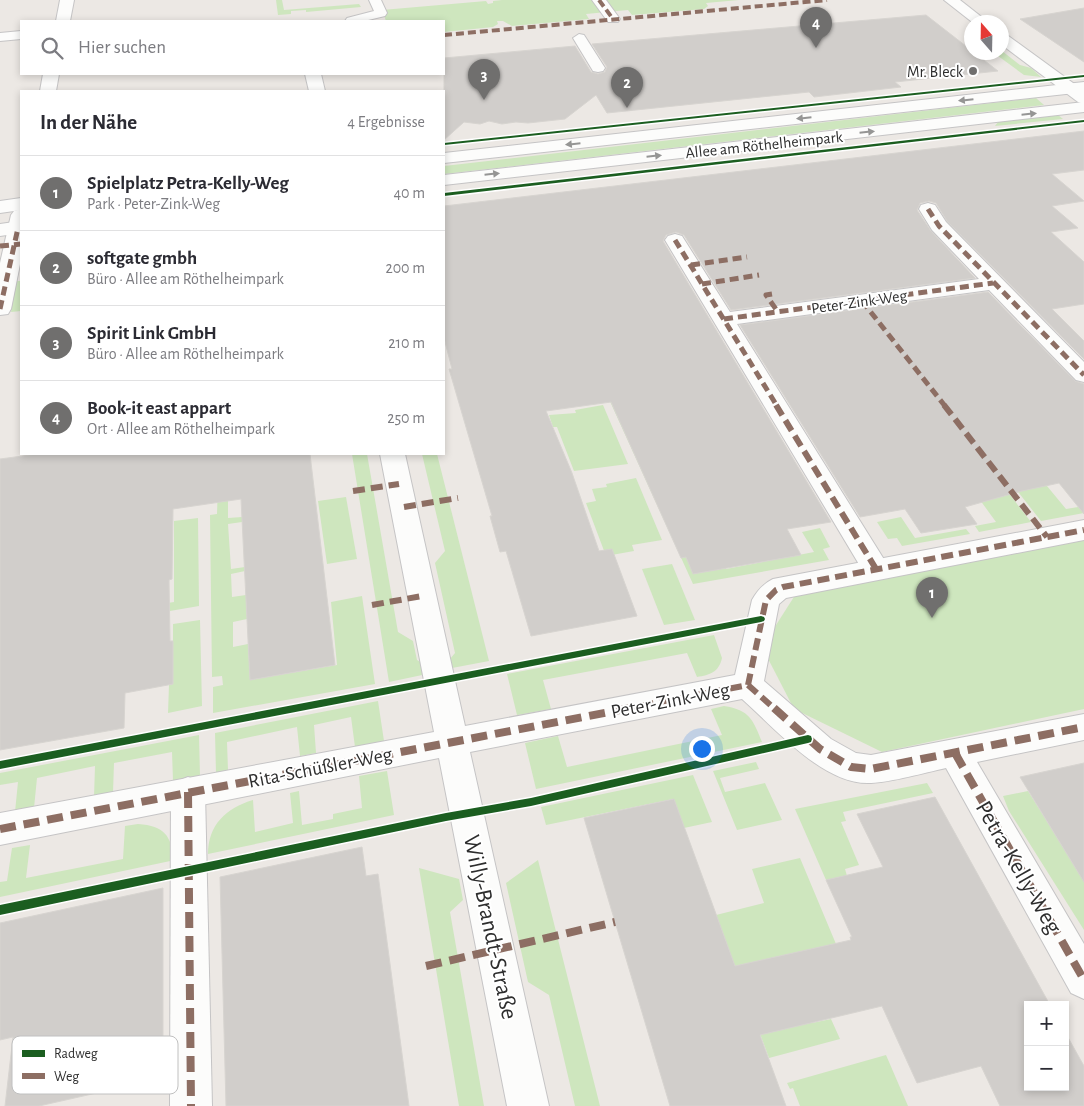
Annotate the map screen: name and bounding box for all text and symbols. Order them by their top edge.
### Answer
pin: 4 [800,7,832,48]
north arrow [964,15,1009,60]
search box [20,20,445,75]
icon: search [38,34,66,62]
text: Hier suchen [78,38,166,57]
pin: 3 [468,59,500,100]
place label: Mr. Bleck [907,64,964,80]
marker: Mr. Bleck [967,65,979,77]
pin: 2 [611,67,643,108]
one-way arrow [958,96,974,104]
one-way arrow [1021,110,1037,118]
text: In der Nähe [40,112,137,133]
text: 4 Ergebnisse [347,114,425,130]
one-way arrow [796,114,812,122]
one-way arrow [860,128,876,136]
street label: Allee am Röthelheimpark [685,129,844,161]
one-way arrow [565,140,581,148]
one-way arrow [646,152,662,160]
one-way arrow [484,170,500,178]
text: Spielplatz Petra-Kelly-Weg [87,174,289,193]
text: 1 [53,185,59,201]
text: 40 m [393,185,425,201]
text: Park · Peter-Zink-Weg [87,196,220,212]
text: softgate gmbh [87,249,197,268]
text: 2 [52,260,60,276]
text: 200 m [385,260,425,276]
text: Büro · Allee am Röthelheimpark [87,271,284,287]
street label: Peter-Zink-Weg [810,287,908,317]
text: Spirit Link GmbH [87,324,217,343]
text: 3 [53,335,59,351]
text: 210 m [388,335,425,351]
text: Büro · Allee am Röthelheimpark [87,346,284,362]
text: Book-it east appart [87,399,231,418]
text: 4 [52,410,60,426]
text: 250 m [387,410,425,426]
text: Ort · Allee am Röthelheimpark [87,421,275,437]
pin: 1 [916,577,948,618]
street label: Peter-Zink-Weg [609,680,732,722]
your location [689,736,715,762]
street label: Rita-Schüßler-Weg [246,744,394,792]
street label: Petra-Kelly-Weg [971,797,1066,938]
street label: Willy-Brandt-Straße [459,833,521,1022]
map controls [1024,1001,1069,1091]
button: + [1024,1001,1069,1046]
legend [12,1036,178,1094]
button: − [1024,1046,1069,1091]
text: Radweg [54,1047,98,1061]
text: Weg [54,1070,79,1084]

